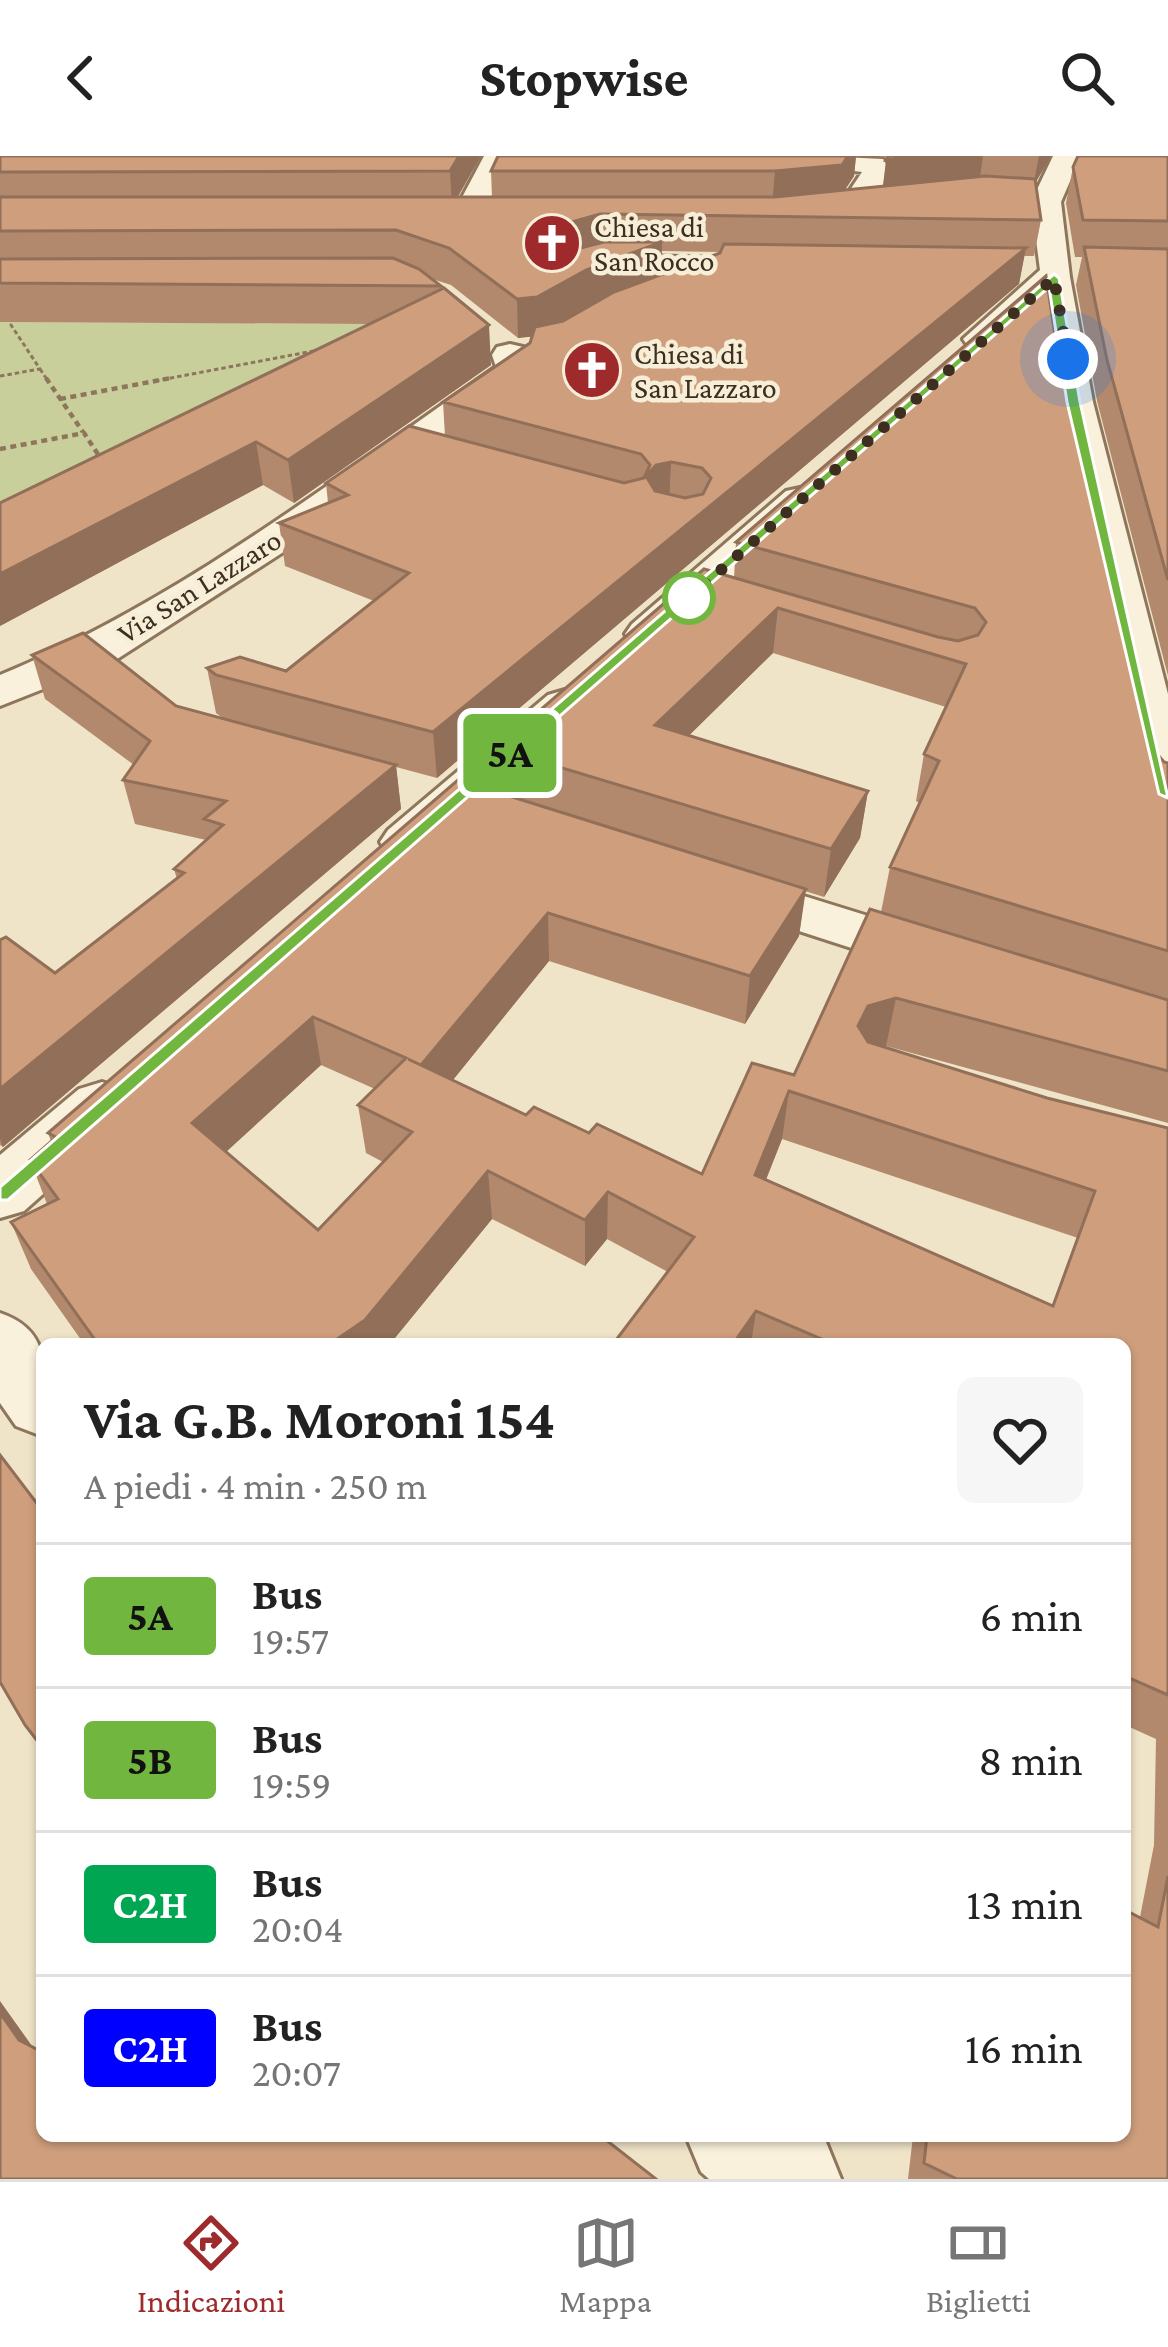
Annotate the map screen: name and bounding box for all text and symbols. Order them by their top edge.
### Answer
icon: back [48,45,114,111]
icon: search [1054,45,1120,111]
text: Stopwise [479,48,689,108]
place label: Chiesa di San Rocco [594,210,714,277]
church icon: Chiesa di San Rocco [521,212,583,274]
your location [1038,329,1098,389]
place label: Chiesa di San Lazzaro [634,337,777,404]
church icon: Chiesa di San Lazzaro [561,339,623,401]
street label: Via San Lazzaro [111,523,287,649]
unlabelled marker [664,573,714,623]
line badge: 5A [456,714,564,792]
text: 5A [487,729,533,776]
button: heart [957,1377,1083,1503]
text: Via G.B. Moroni 154 [84,1387,555,1450]
text: A piedi · 4 min · 250 m [84,1464,427,1507]
text: Bus [252,1569,322,1619]
text: 6 min [980,1591,1083,1641]
text: 5A [127,1592,173,1639]
text: 19:57 [252,1619,329,1662]
text: Bus [252,1713,322,1763]
text: 8 min [978,1735,1083,1785]
text: 5B [127,1736,173,1783]
text: 19:59 [252,1763,331,1806]
text: Bus [252,1857,322,1907]
text: 13 min [966,1879,1083,1929]
text: C2H [112,1880,188,1927]
text: 20:04 [252,1907,344,1950]
text: Bus [252,2001,322,2051]
text: 16 min [965,2023,1083,2073]
text: C2H [112,2024,188,2071]
text: 20:07 [252,2051,341,2094]
tab: Indicazioni [137,2210,285,2319]
tab: Mappa [559,2210,652,2319]
tab: Biglietti [926,2210,1031,2319]

